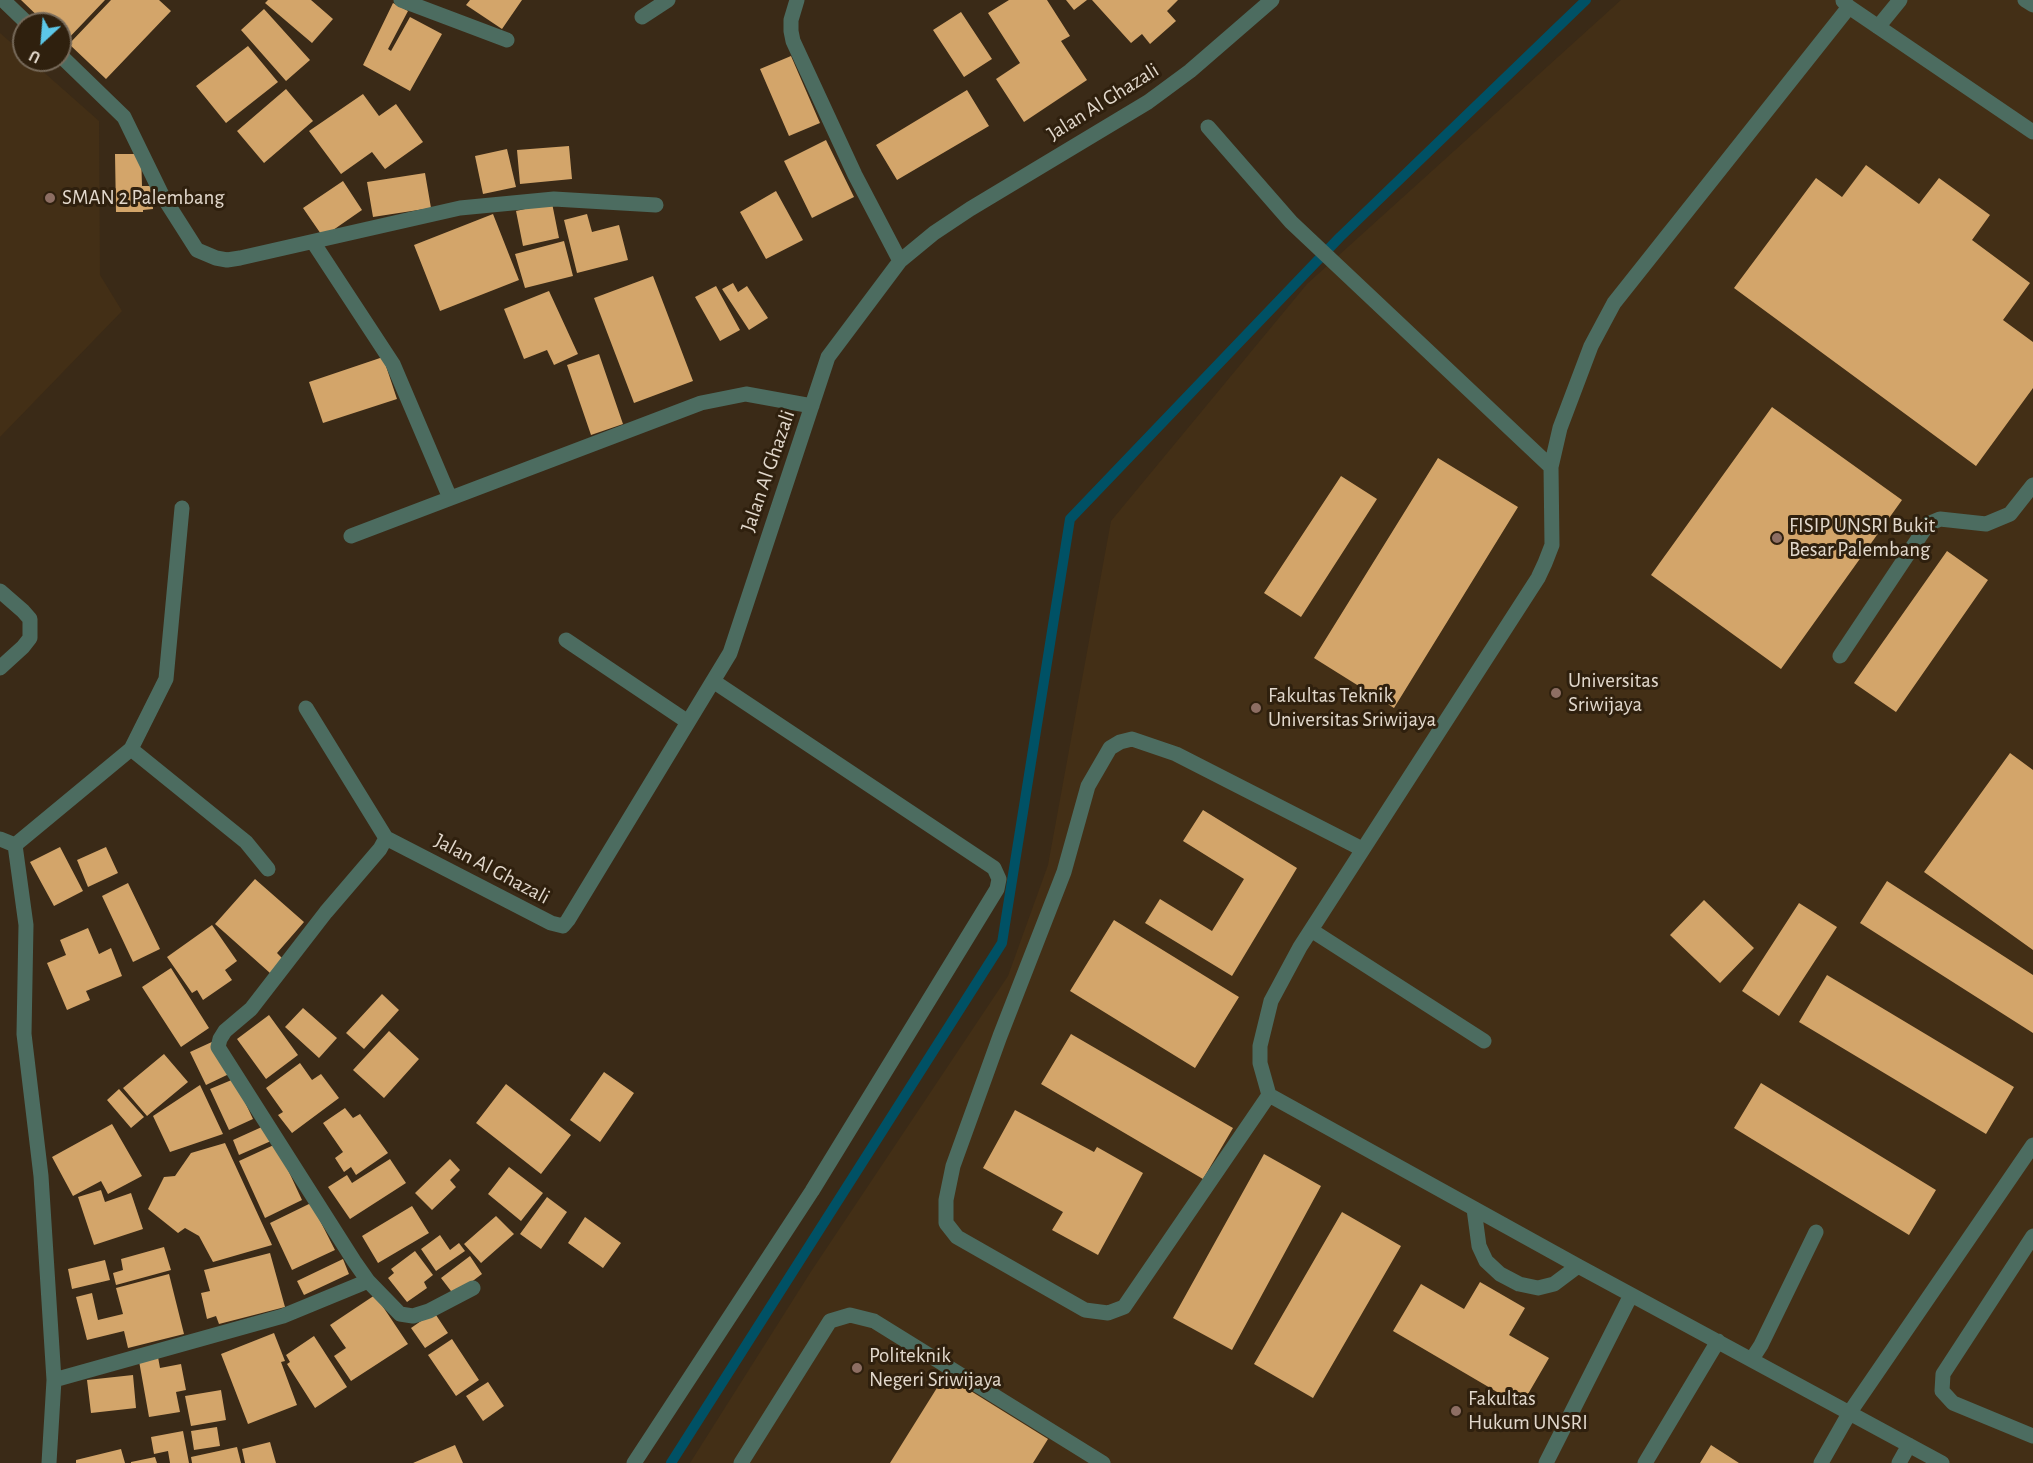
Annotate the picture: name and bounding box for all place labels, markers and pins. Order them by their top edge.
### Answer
place label: SMAN 2 Palembang [62,185,225,211]
marker: SMAN 2 Palembang [43,191,57,205]
place label: FISIP UNSRI Bukit Besar Palembang [1789,513,1935,563]
marker: FISIP UNSRI Bukit Besar Palembang [1770,531,1784,545]
place label: Universitas Sriwijaya [1568,668,1659,718]
place label: Fakultas Teknik Universitas Sriwijaya [1268,683,1436,733]
marker: Universitas Sriwijaya [1549,686,1563,700]
marker: Fakultas Teknik Universitas Sriwijaya [1249,701,1263,715]
place label: Politeknik Negeri Sriwijaya [869,1343,1002,1393]
marker: Politeknik Negeri Sriwijaya [850,1361,864,1375]
place label: Fakultas Hukum UNSRI [1468,1386,1588,1436]
marker: Fakultas Hukum UNSRI [1449,1404,1463,1418]

